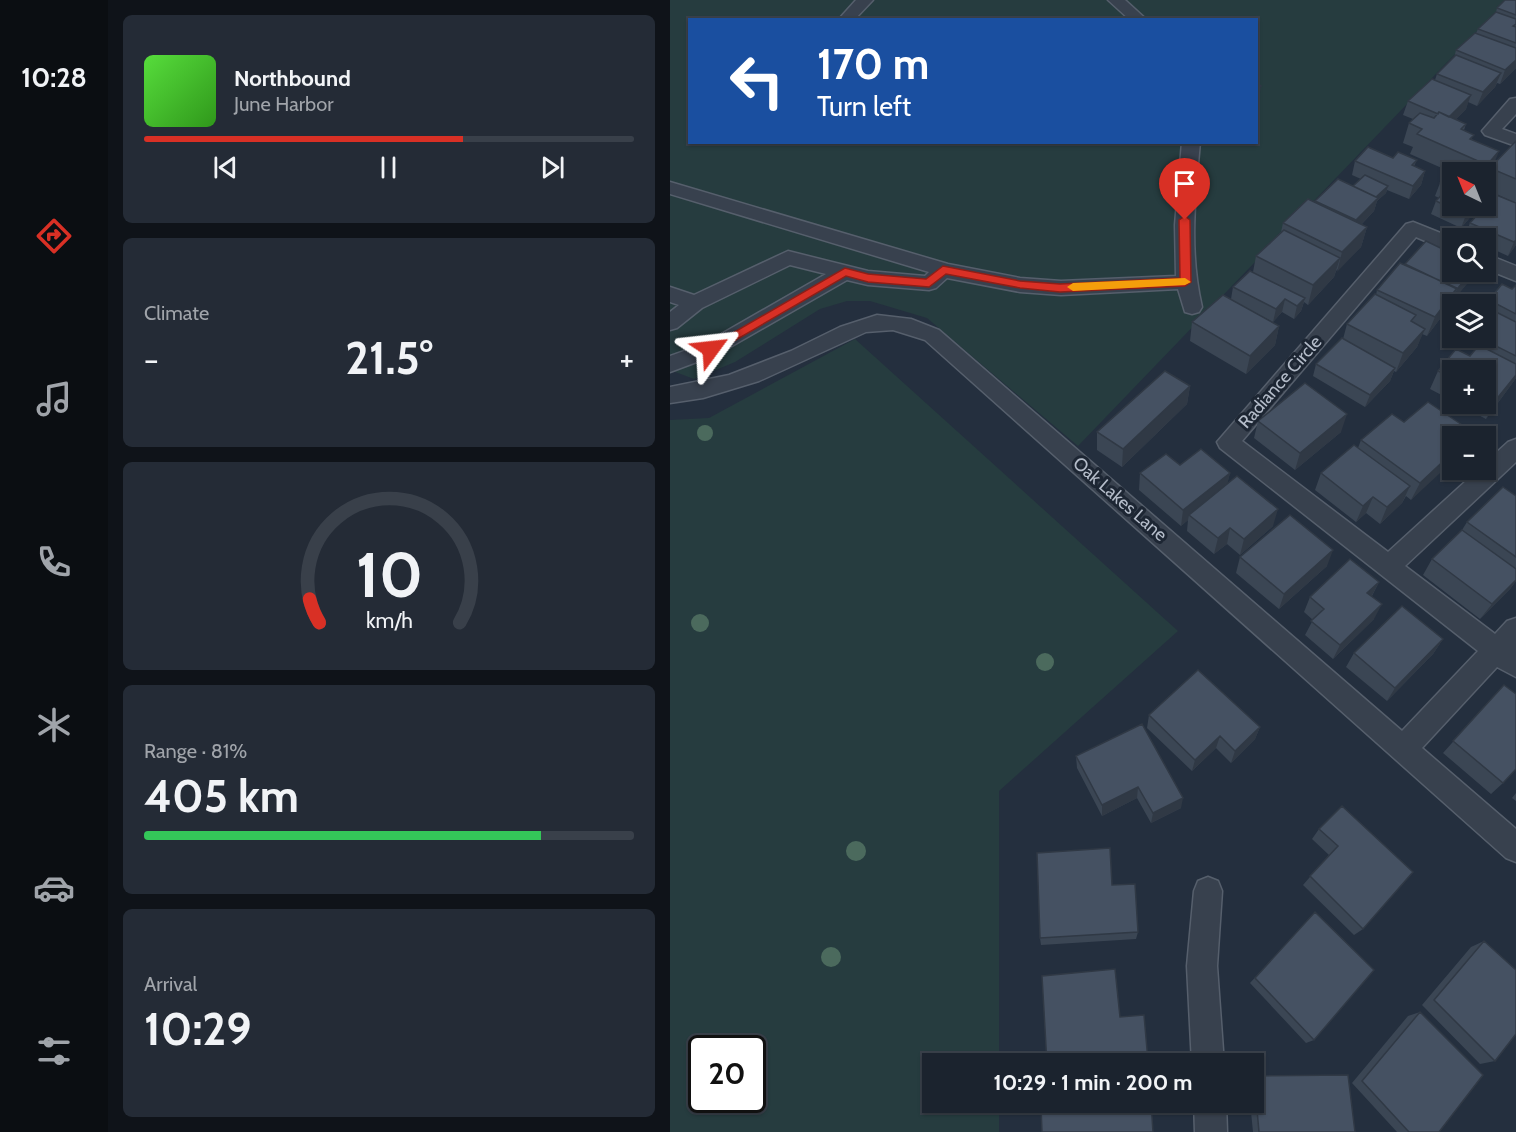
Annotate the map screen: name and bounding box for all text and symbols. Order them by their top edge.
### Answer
text: 170 m [817,38,929,90]
icon: left [718,42,796,120]
text: 10:28 [21,61,87,94]
text: Northbound [234,65,351,92]
text: Turn left [817,90,911,123]
text: June Harbor [234,92,334,116]
icon: previous [209,151,242,184]
icon: pause [372,151,405,184]
icon: next [536,151,569,184]
pin [1159,158,1210,220]
north arrow [1442,162,1496,216]
map controls [1442,162,1496,480]
icon: arrive [1168,167,1201,200]
icon: directions [33,215,75,257]
button: search [1442,228,1496,282]
button: layers [1442,294,1496,348]
text: Climate [144,301,209,325]
position arrow [679,317,743,381]
text: 21.5° [345,331,433,385]
street label: Radiance Circle [1234,331,1326,433]
text: − [144,339,159,379]
text: + [619,339,634,379]
button: + [1442,360,1496,414]
icon: music [33,378,75,420]
button: − [1442,426,1496,480]
street label: Oak Lakes Lane [1068,452,1172,546]
text: 10 [355,537,423,613]
icon: phone [33,541,75,583]
text: km/h [366,607,412,633]
icon: climate [33,704,75,746]
text: Range · 81% [144,739,247,763]
text: 405 km [144,769,299,823]
icon: car [33,867,75,909]
text: Arrival [144,972,197,996]
text: 10:29 [144,1002,251,1056]
icon: filters [33,1030,75,1072]
speed limit sign: 20 [688,1035,766,1113]
text: 10:29 · 1 min · 200 m [994,1069,1192,1096]

